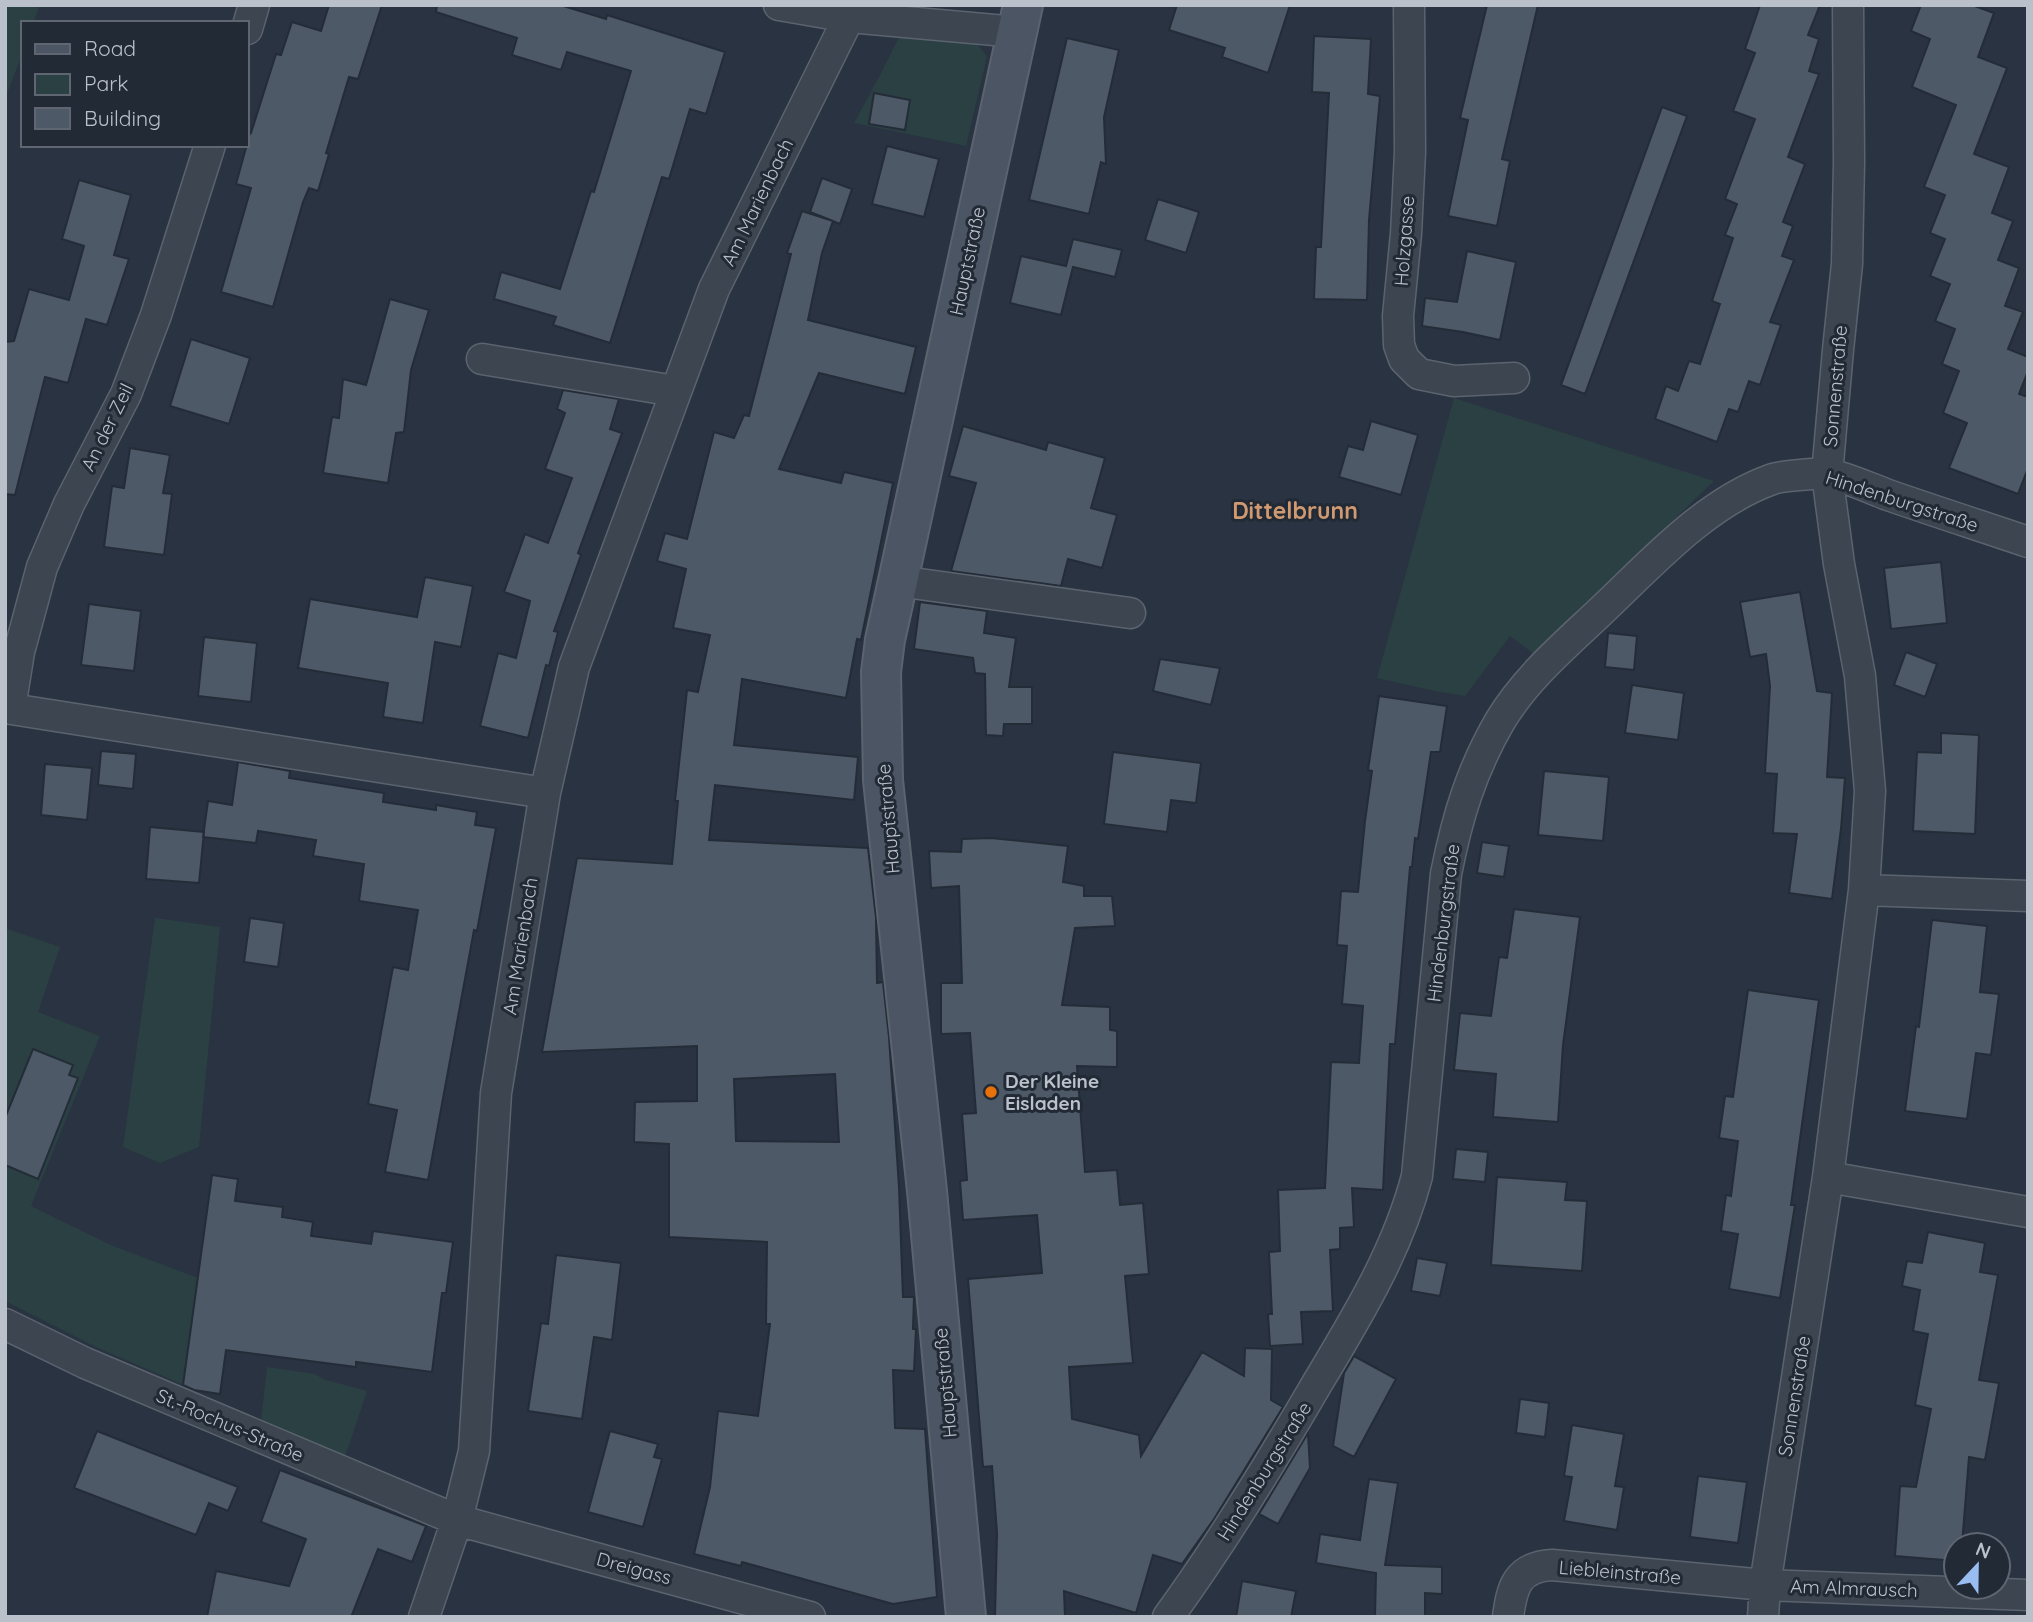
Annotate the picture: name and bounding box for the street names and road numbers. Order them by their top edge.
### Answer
street label: Am Marienbach [716,134,798,270]
street label: Holzgasse [1389,195,1419,287]
street label: Hauptstraße [944,205,990,317]
street label: Sonnenstraße [1818,324,1852,448]
street label: An der Zeil [75,379,139,475]
street label: Hindenburgstraße [1823,465,1981,537]
street label: Hauptstraße [871,763,905,875]
street label: Hindenburgstraße [1421,843,1465,1003]
street label: Am Marienbach [497,876,543,1016]
street label: Hauptstraße [928,1327,962,1439]
street label: Sonnenstraße [1773,1334,1815,1458]
street label: St.-Rochus-Straße [153,1383,307,1467]
street label: Hindenburgstraße [1212,1397,1316,1545]
street label: Dreigass [594,1547,674,1590]
street label: Liebleinstraße [1558,1555,1682,1589]
street label: Am Almrausch [1790,1574,1918,1602]

